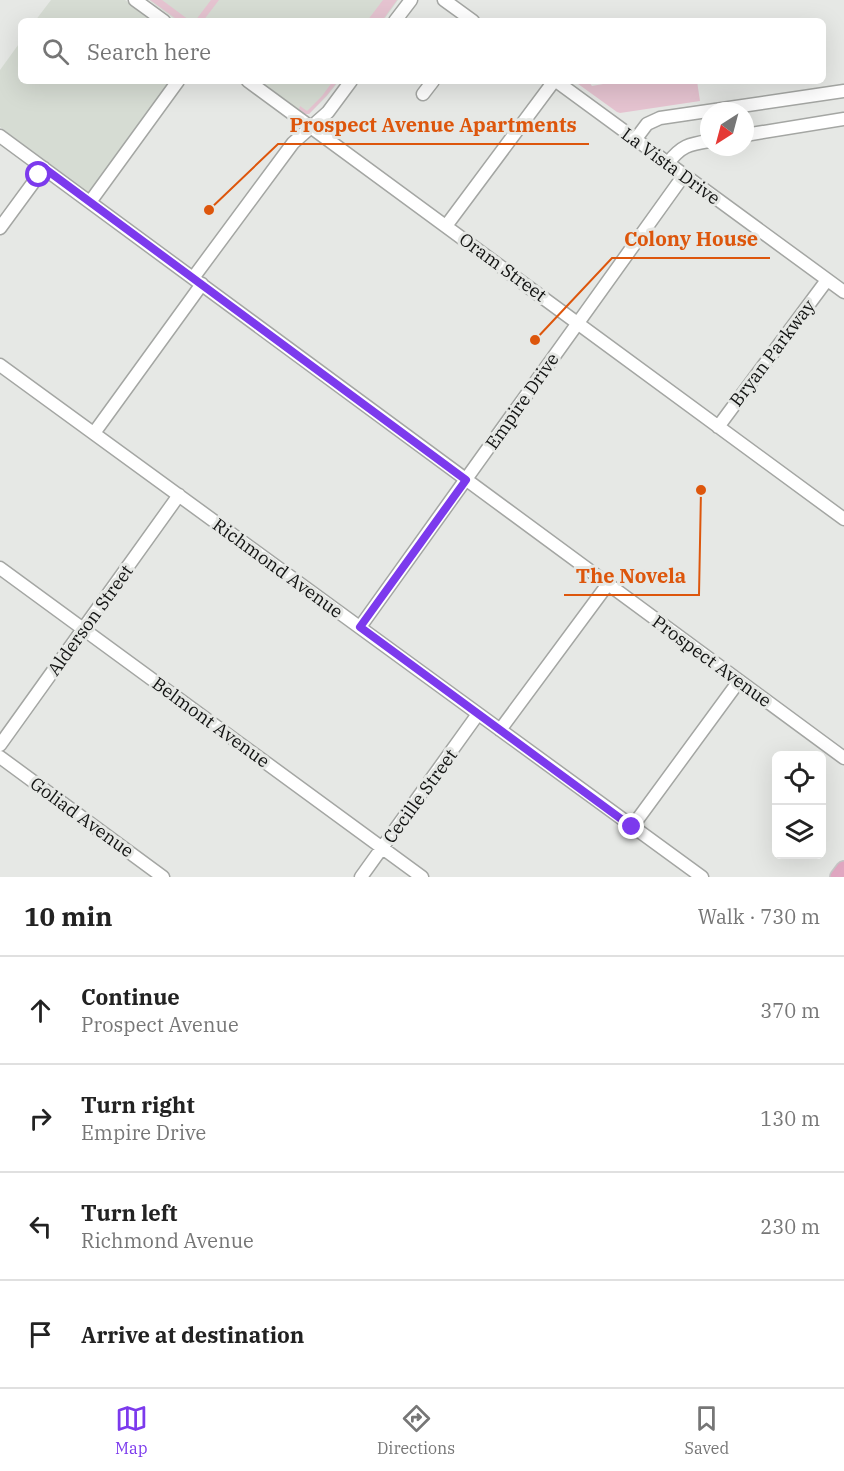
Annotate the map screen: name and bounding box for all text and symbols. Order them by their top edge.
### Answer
search box [18,18,826,84]
icon: search [39,35,72,68]
text: Search here [87,37,211,66]
north arrow [700,102,754,156]
callout: Prospect Avenue Apartments [278,106,589,144]
text: Prospect Avenue Apartments [289,111,577,138]
street label: La Vista Drive [617,122,725,210]
route start [25,161,51,187]
callout: Colony House [612,220,770,258]
text: Colony House [624,225,758,252]
street label: Oram Street [455,228,551,306]
street label: Bryan Parkway [724,295,820,411]
street label: Empire Drive [480,348,564,454]
street label: Richmond Avenue [208,513,348,623]
callout: The Novela [564,557,699,595]
street label: Alderson Street [42,560,138,680]
text: The Novela [576,562,686,589]
street label: Prospect Avenue [648,610,776,712]
street label: Belmont Avenue [148,672,274,772]
street label: Cecille Street [378,744,462,848]
map controls [772,751,826,859]
button: locate [772,751,826,805]
street label: Goliad Avenue [26,772,138,862]
button: layers [772,805,826,859]
route end [618,813,644,839]
text: 10 min [24,899,112,933]
text: Walk · 730 m [698,903,820,930]
text: Continue [81,982,180,1011]
icon: ahead [24,994,57,1027]
text: 370 m [760,997,820,1024]
text: Prospect Avenue [81,1011,239,1038]
text: Turn right [81,1090,195,1119]
icon: right [24,1102,57,1135]
text: 130 m [760,1105,820,1132]
text: Empire Drive [81,1119,206,1146]
text: Turn left [81,1198,177,1227]
icon: left [24,1210,57,1243]
text: 230 m [760,1213,820,1240]
text: Richmond Avenue [81,1227,254,1254]
icon: arrive [24,1318,57,1351]
text: Arrive at destination [81,1320,304,1349]
tab: Map [115,1402,148,1458]
tab: Directions [377,1402,455,1458]
tab: Saved [684,1402,729,1458]

